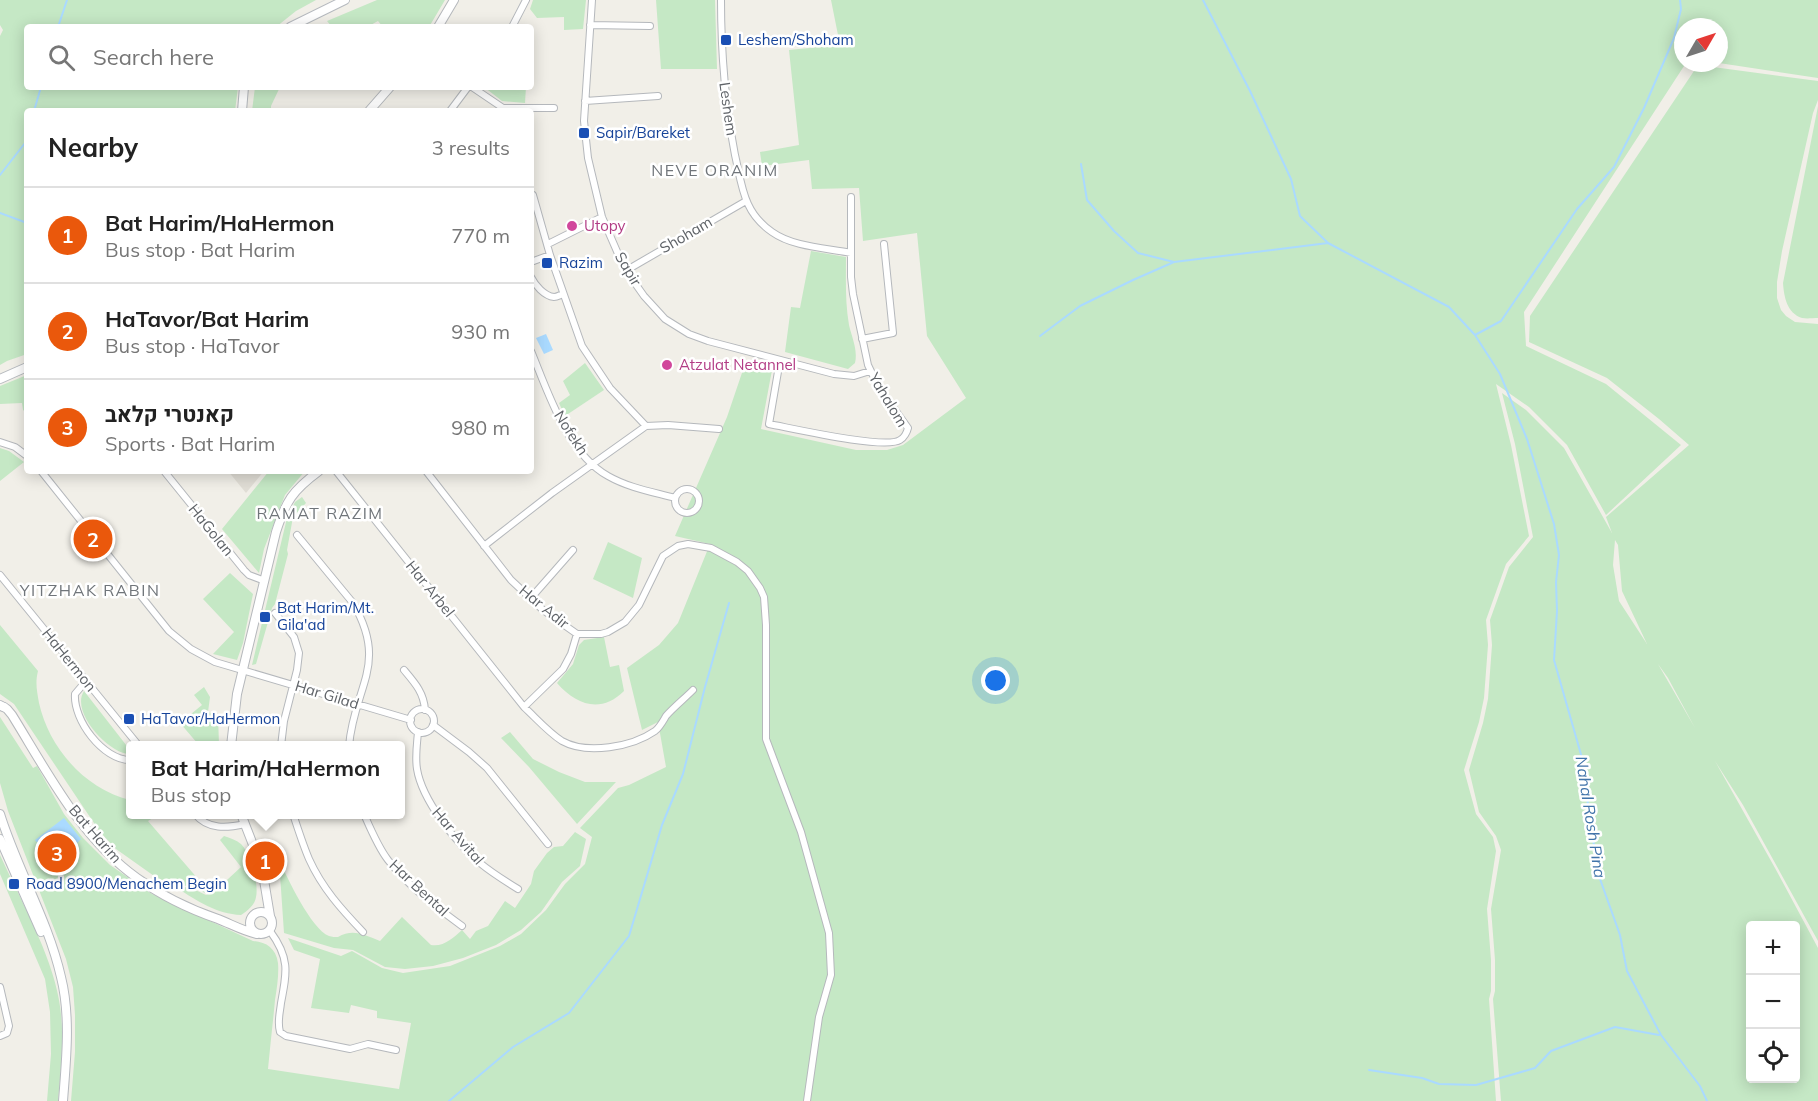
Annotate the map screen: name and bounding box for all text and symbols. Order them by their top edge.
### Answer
north arrow [1674,18,1728,72]
search box [24,24,534,90]
place label: Leshem/Shoham [738,30,854,49]
marker: Leshem/Shoham [719,33,733,47]
icon: search [45,41,78,74]
text: Search here [93,43,214,71]
street label: Leshem [715,81,742,137]
place label: Sapir/Bareket [596,123,690,142]
marker: Sapir/Bareket [577,126,591,140]
text: Nearby [48,131,138,164]
text: 3 results [432,135,510,160]
district label: NEVE ORANIM [651,160,779,180]
text: Bat Harim/HaHermon [105,209,334,237]
street label: Shoham [656,212,715,257]
place label: Utopy [584,216,626,235]
marker: Utopy [565,219,579,233]
text: 1 [62,223,74,248]
text: 770 m [451,223,510,248]
text: Bus stop · Bat Harim [105,237,295,262]
street label: Sapir [611,248,646,290]
place label: Razim [559,253,603,272]
marker: Razim [540,256,554,270]
text: HaTavor/Bat Harim [105,305,309,333]
text: 2 [62,319,74,344]
text: 930 m [451,319,510,344]
text: Bus stop · HaTavor [105,333,279,358]
place label: Atzulat Netannel [679,355,796,374]
marker: Atzulat Netannel [660,358,674,372]
street label: Yahalom [864,368,912,430]
text: קאנטרי קלאב [105,400,234,428]
street label: Nofekh [550,407,593,459]
text: 3 [62,415,74,440]
text: 980 m [451,415,510,440]
text: Sports · Bat Harim [105,431,275,456]
street label: HaGolan [185,500,238,560]
district label: RAMAT RAZIM [256,503,384,523]
pin: 2 [74,516,112,562]
street label: Har Arbel [402,557,459,621]
district label: YITZHAK RABIN [19,580,160,600]
street label: Har Adir [515,581,574,633]
place label: Bat Harim/Mt. Gila'ad [277,598,374,634]
marker: Bat Harim/Mt. Gila'ad [258,610,272,624]
street label: HaHermon [38,624,101,695]
your location [981,666,1010,695]
street label: Har Gilad [293,676,361,713]
place label: HaTavor/HaHermon [141,709,280,728]
marker: HaTavor/HaHermon [122,712,136,726]
popup [126,741,405,819]
text: Bat Harim/HaHermon [151,754,380,782]
water label: Nahal Rosh Pina [1571,755,1611,880]
text: Bus stop [151,782,231,807]
street label: Bat Harim [65,801,126,867]
street label: Har Avital [428,803,488,868]
pin: 3 [38,830,76,876]
pin: 1 [246,838,284,884]
street label: Har Bental [385,855,453,920]
place label: Road 8900/Menachem Begin [26,874,227,893]
marker: Road 8900/Menachem Begin [7,877,21,891]
map controls [1746,921,1800,1083]
button: + [1746,921,1800,975]
button: − [1746,975,1800,1029]
button: locate [1746,1029,1800,1083]

